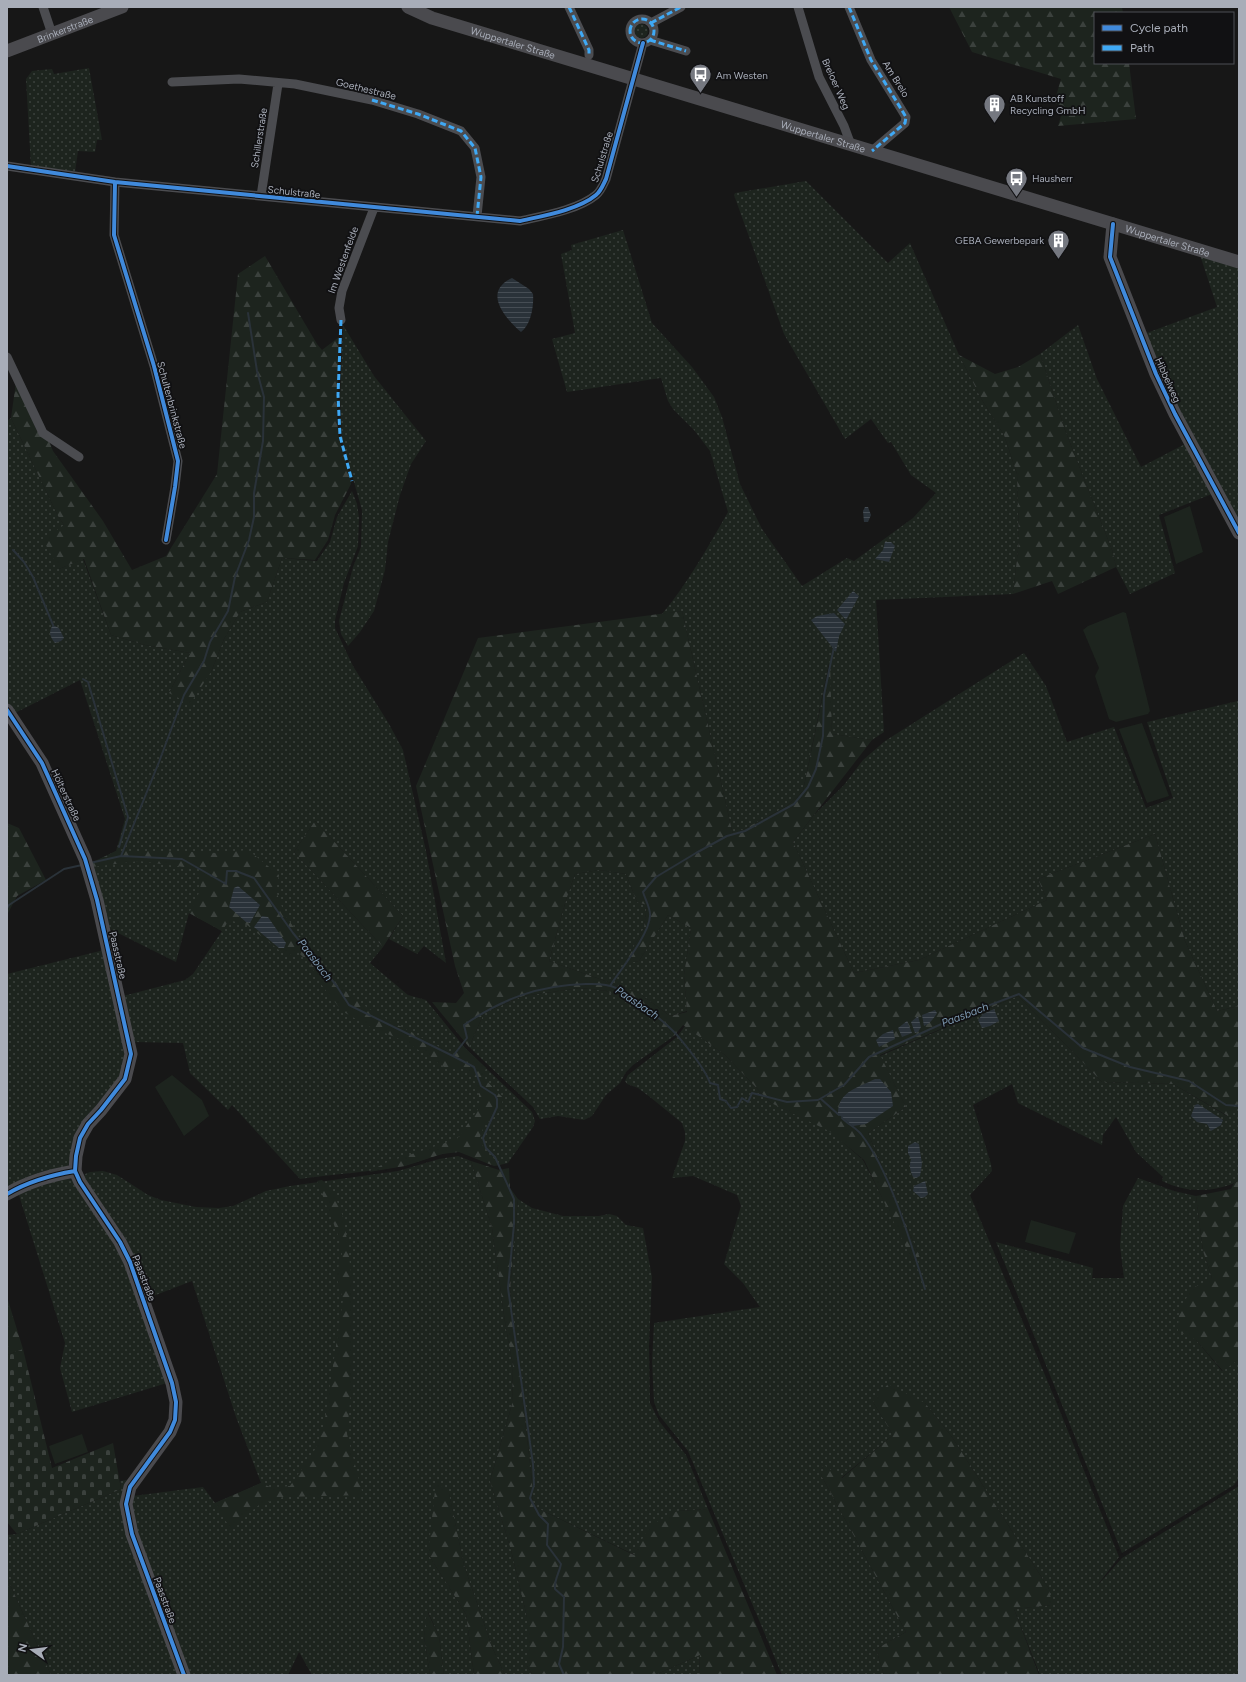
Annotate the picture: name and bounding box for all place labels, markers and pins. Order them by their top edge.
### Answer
bus stop icon: Am Westen [688,62,714,95]
place label: Am Westen [716,69,768,82]
building icon: AB Kunstoff Recycling GmbH [982,91,1008,124]
place label: AB Kunstoff Recycling GmbH [1010,92,1085,117]
bus stop icon: Hausherr [1003,165,1029,198]
place label: Hausherr [1032,172,1073,185]
building icon: GEBA Gewerbepark [1046,227,1072,260]
place label: GEBA Gewerbepark [955,234,1044,247]

